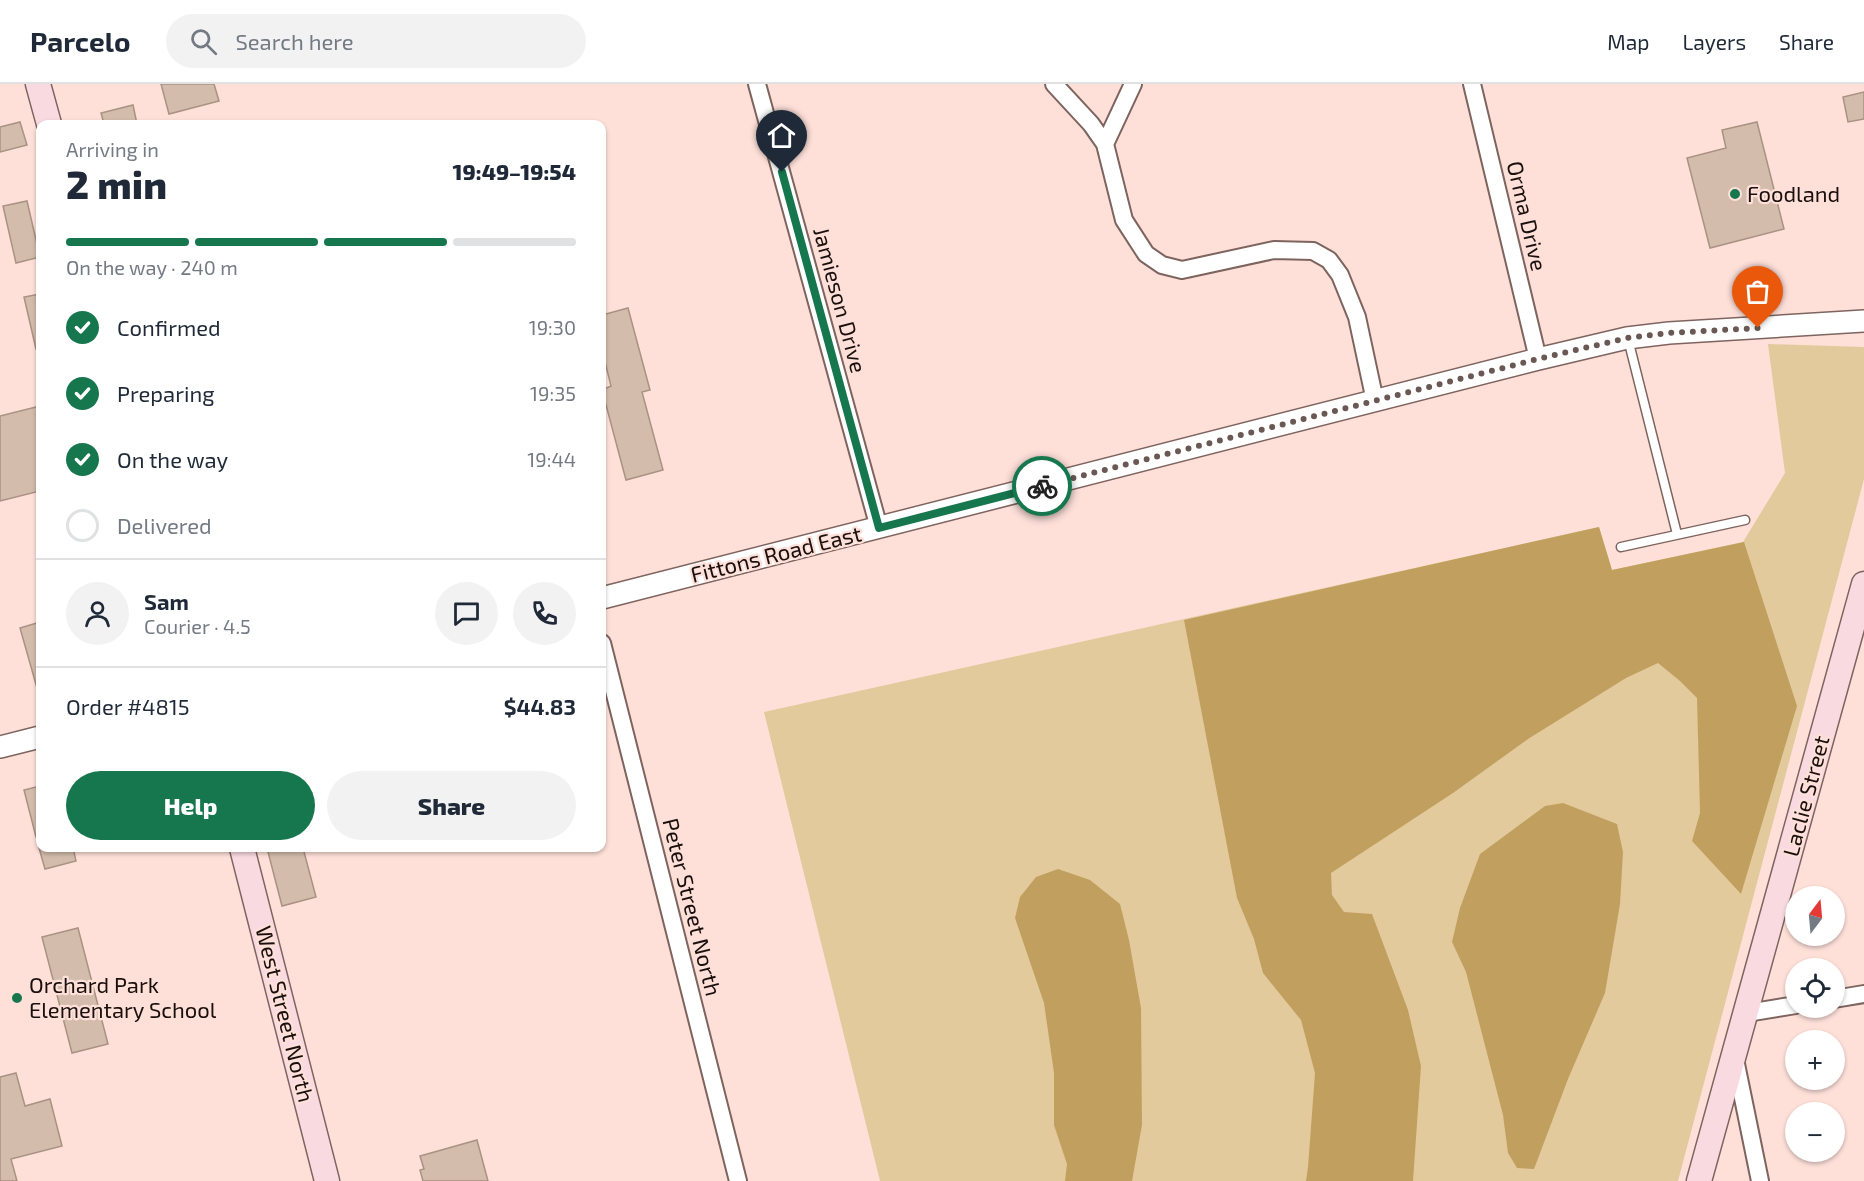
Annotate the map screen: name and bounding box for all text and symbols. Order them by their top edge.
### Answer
search box [166,14,586,68]
text: Parcelo [30,24,130,58]
icon: search [187,25,220,58]
text: Search here [235,28,354,54]
text: Map [1607,29,1649,54]
text: Layers [1682,29,1746,54]
text: Share [1779,29,1834,54]
pin [756,110,807,172]
icon: home [765,119,798,152]
text: Arriving in [66,137,159,161]
text: 19:49–19:54 [453,158,576,184]
street label: Orma Drive [1503,158,1553,273]
text: 2 min [66,160,167,207]
place label: Foodland [1747,180,1840,206]
marker: Foodland [1728,187,1742,201]
street label: Jamieson Drive [809,224,873,375]
text: On the way · 240 m [66,255,238,279]
pin [1732,266,1783,328]
icon: bag [1741,275,1774,308]
icon: check [66,311,99,344]
text: Confirmed [117,314,221,340]
text: 19:30 [529,315,576,339]
icon: check [66,377,99,410]
text: Preparing [117,380,215,406]
text: 19:35 [530,381,576,405]
icon: check [66,443,99,476]
text: On the way [117,446,228,472]
text: 19:44 [527,447,576,471]
courier [1012,456,1072,516]
icon: bike [1026,470,1059,503]
text: Delivered [117,512,212,538]
street label: Fittons Road East [688,519,864,587]
button: person [66,582,129,645]
button: chat [435,582,498,645]
button: phone [513,582,576,645]
text: Sam [144,588,189,614]
text: Courier · 4.5 [144,614,251,638]
text: Order #4815 [66,693,190,719]
text: $44.83 [504,693,576,719]
street label: Laclie Street [1776,732,1834,859]
button: Help [66,771,315,840]
button: Share [327,771,576,840]
street label: Peter Street North [658,815,728,998]
north arrow [1785,886,1845,946]
map controls [1785,886,1845,1162]
street label: West Street North [251,923,320,1105]
button: locate [1785,958,1845,1018]
place label: Orchard Park Elementary School [29,971,217,1022]
marker: Orchard Park Elementary School [10,991,24,1005]
button: + [1785,1030,1845,1090]
button: − [1785,1102,1845,1162]

